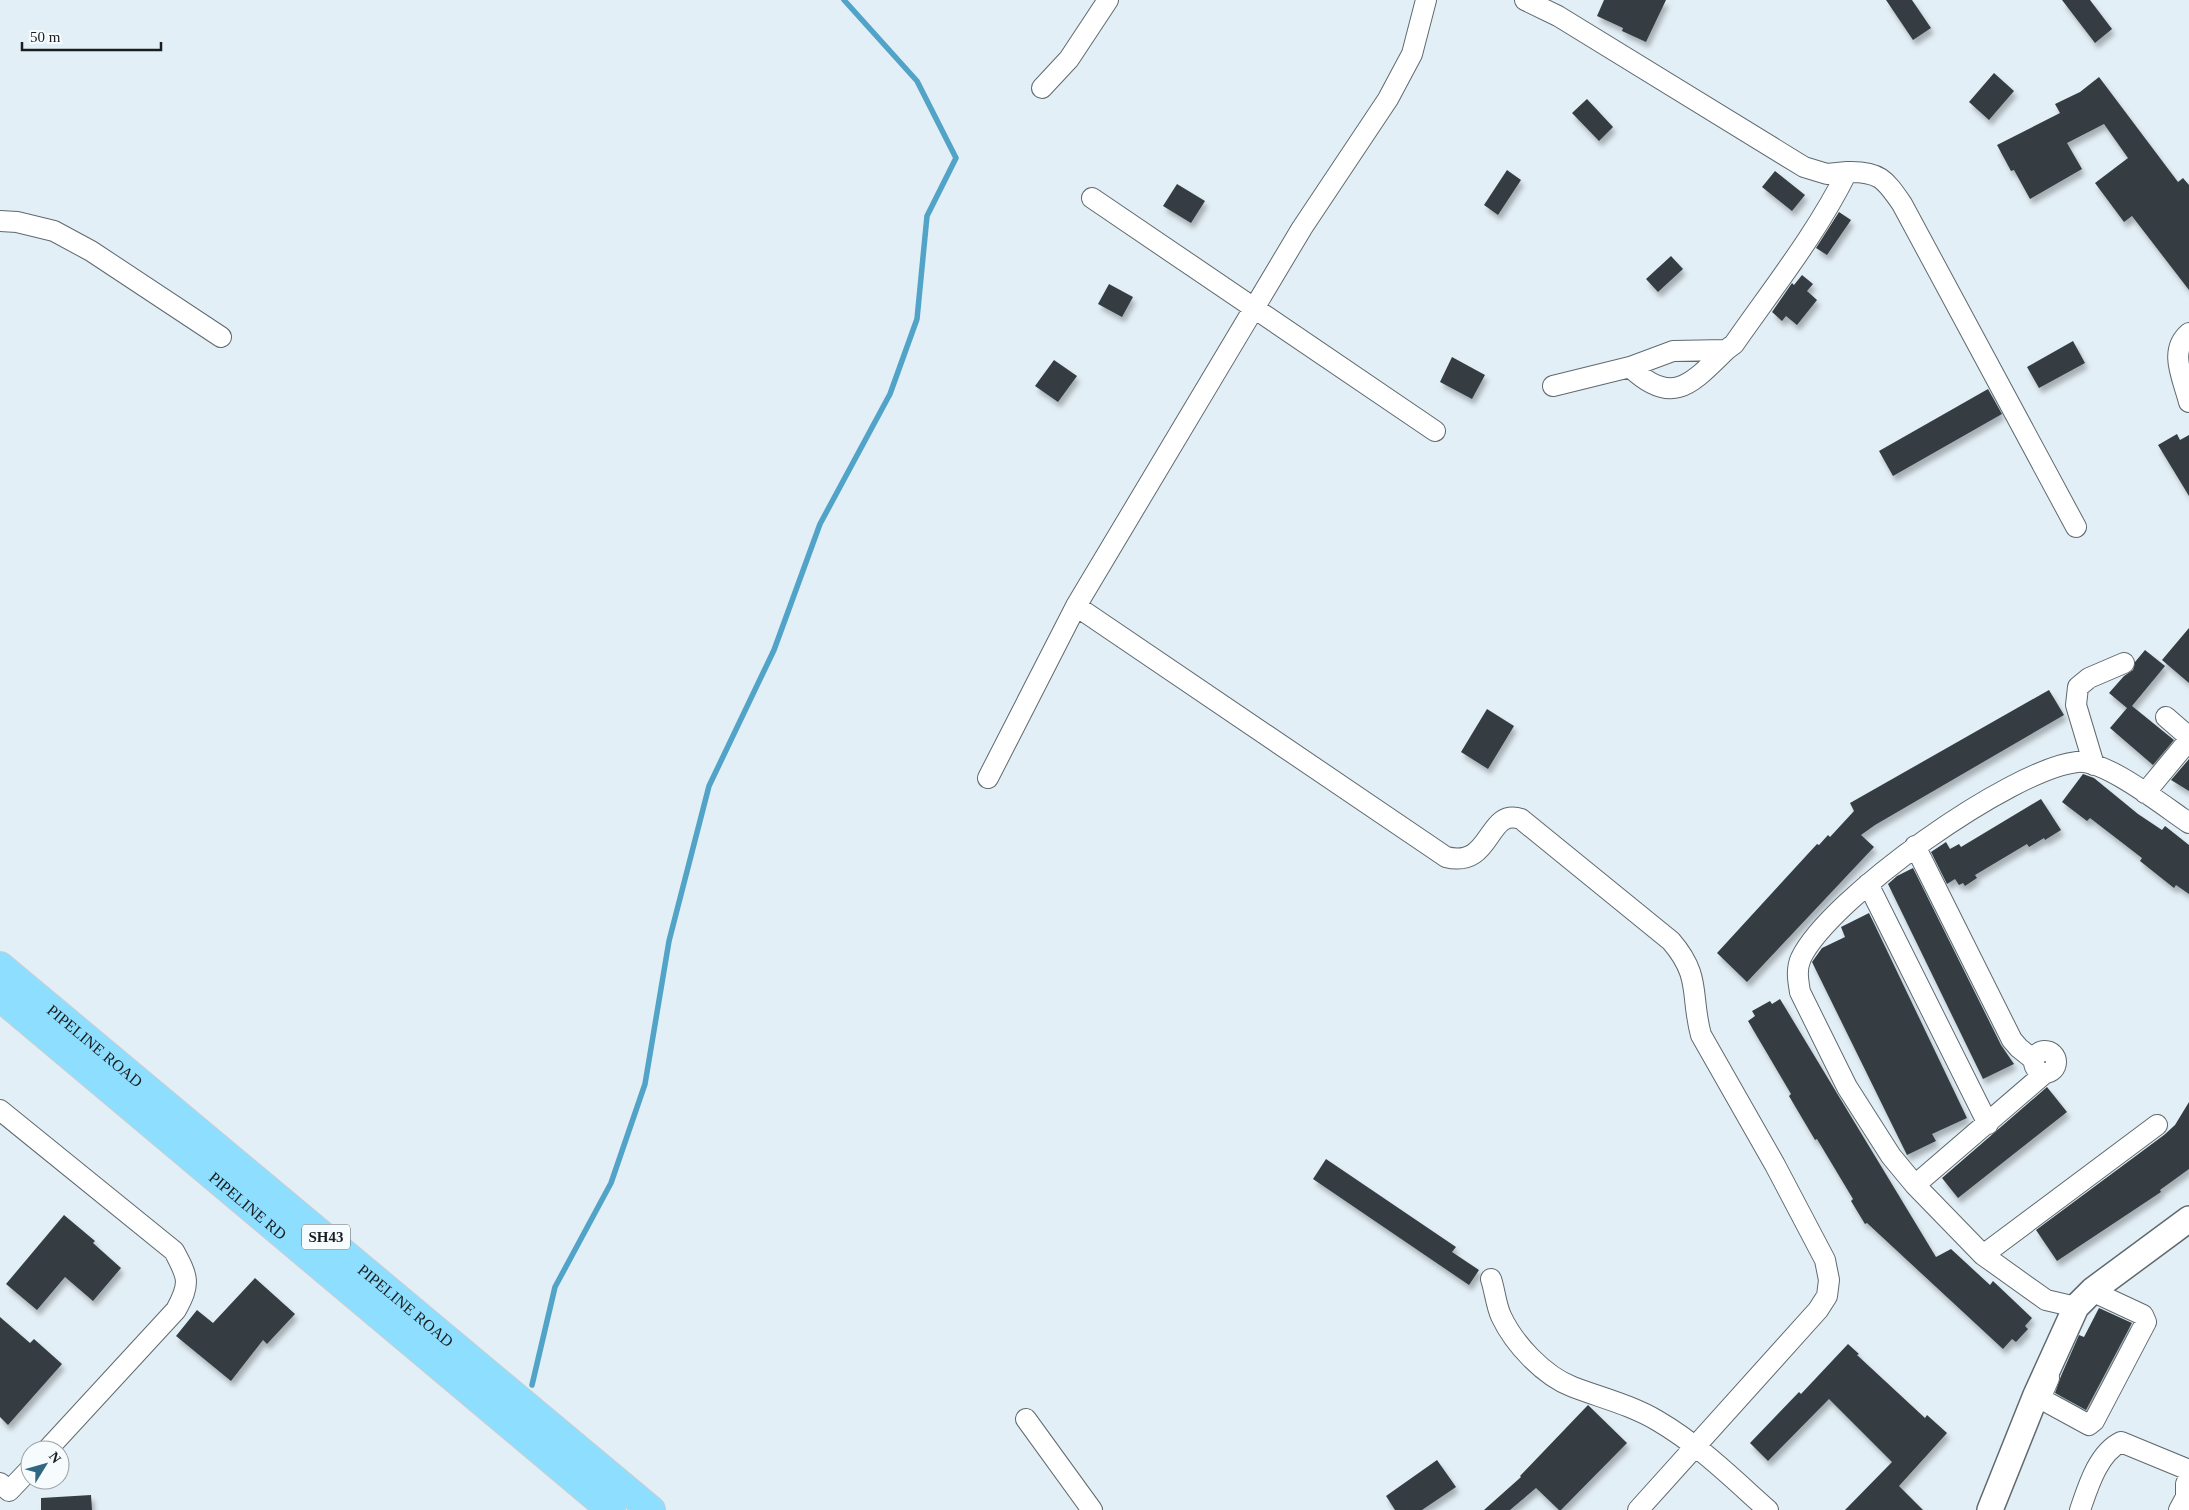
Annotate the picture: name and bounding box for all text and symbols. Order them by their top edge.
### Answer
scale bar [22,20,161,52]
text: 50 m [30,29,61,45]
street label: PIPELINE ROAD [44,1001,146,1090]
street label: PIPELINE RD [206,1168,290,1243]
road number: SH43 [302,1224,350,1250]
street label: PIPELINE ROAD [355,1261,457,1350]
north arrow [20,1440,70,1490]
text: N [46,1449,64,1466]

